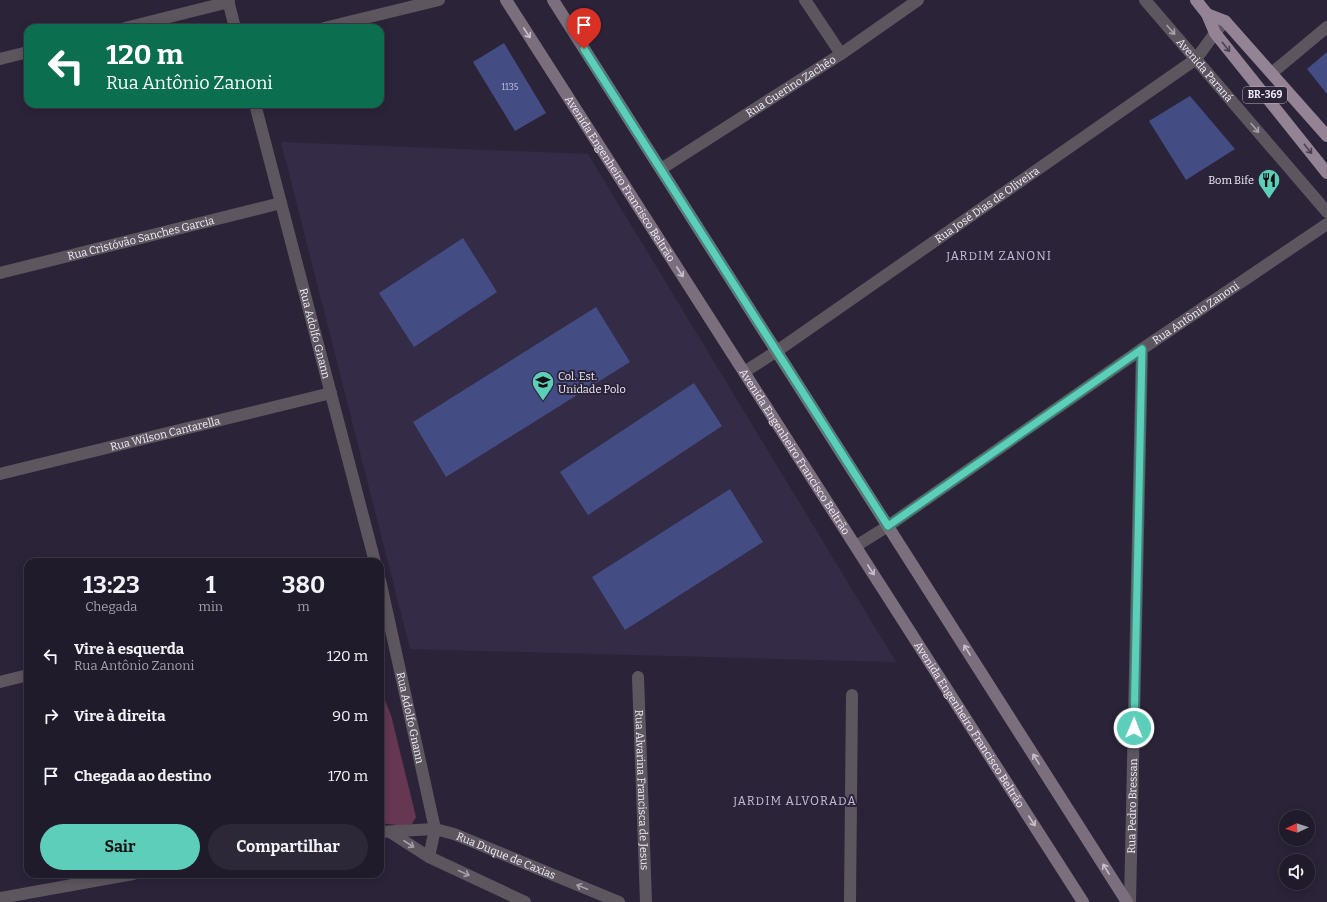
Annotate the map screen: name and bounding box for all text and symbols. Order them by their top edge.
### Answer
pin [567,8,601,49]
icon: arrive [573,14,595,36]
one-way arrow [1166,24,1175,35]
one-way arrow [524,27,532,39]
street label: Avenida Paraná [1174,35,1236,104]
text: 120 m [106,38,183,71]
icon: left [40,40,92,92]
one-way arrow [1222,42,1231,53]
street label: Rua Guerino Zachêo [743,53,838,120]
text: Rua Antônio Zanoni [106,72,273,94]
house number: 1135 [501,82,519,92]
road number: BR-369 [1243,87,1287,103]
street label: Avenida Engenheiro Francisco Beltrão [562,93,678,264]
one-way arrow [1251,123,1260,134]
one-way arrow [1303,143,1312,154]
street label: Rua José Dias de Oliveira [932,164,1042,246]
restaurant icon: Bom Bife [1256,167,1282,200]
place label: Bom Bife [1208,174,1254,187]
street label: Rua Cristóvão Sanches Garcia [66,213,215,262]
district label: JARDIM ZANONI [945,249,1052,263]
one-way arrow [677,266,685,278]
street label: Rua Antônio Zanoni [1150,278,1242,347]
street label: Rua Adolfo Gnann [297,287,333,380]
street label: Avenida Engenheiro Francisco Beltrão [737,366,853,537]
school or university icon: Col. Est. Unidade Polo [530,369,556,402]
place label: Col. Est. Unidade Polo [558,370,626,396]
street label: Rua Wilson Cantarella [109,414,221,453]
one-way arrow [867,564,875,575]
text: 13:23 [83,571,140,599]
text: 1 [206,571,216,599]
text: 380 [282,571,325,599]
text: Chegada [85,599,137,614]
text: min [199,599,223,614]
text: m [297,599,310,614]
street label: Avenida Engenheiro Francisco Beltrão [912,639,1027,810]
text: Vire à esquerda [74,640,184,658]
one-way arrow [962,644,970,656]
icon: left [40,645,62,667]
text: 120 m [327,647,368,665]
text: Rua Antônio Zanoni [74,658,194,673]
street label: Rua Adolfo Gnann [394,671,427,765]
icon: right [40,705,62,727]
text: Vire à direita [74,707,166,725]
text: 90 m [332,707,368,725]
position arrow [1113,707,1155,749]
street label: Rua Alvarina Francisca de Jesus [633,710,651,870]
one-way arrow [1032,753,1040,765]
street label: Rua Pedro Bressan [1125,758,1140,854]
icon: arrive [40,765,62,787]
text: Chegada ao destino [74,767,211,785]
text: 170 m [328,767,368,785]
district label: JARDIM ALVORADA [732,794,857,808]
north arrow [1279,810,1315,846]
map controls [1279,810,1315,890]
one-way arrow [1027,816,1036,827]
button: Sair [40,824,200,870]
button: Compartilhar [208,824,368,870]
street label: Rua Duque de Caxias [454,829,558,882]
one-way arrow [403,840,414,848]
button: sound [1279,854,1315,890]
one-way arrow [1102,864,1110,875]
one-way arrow [458,870,470,877]
one-way arrow [577,883,589,890]

